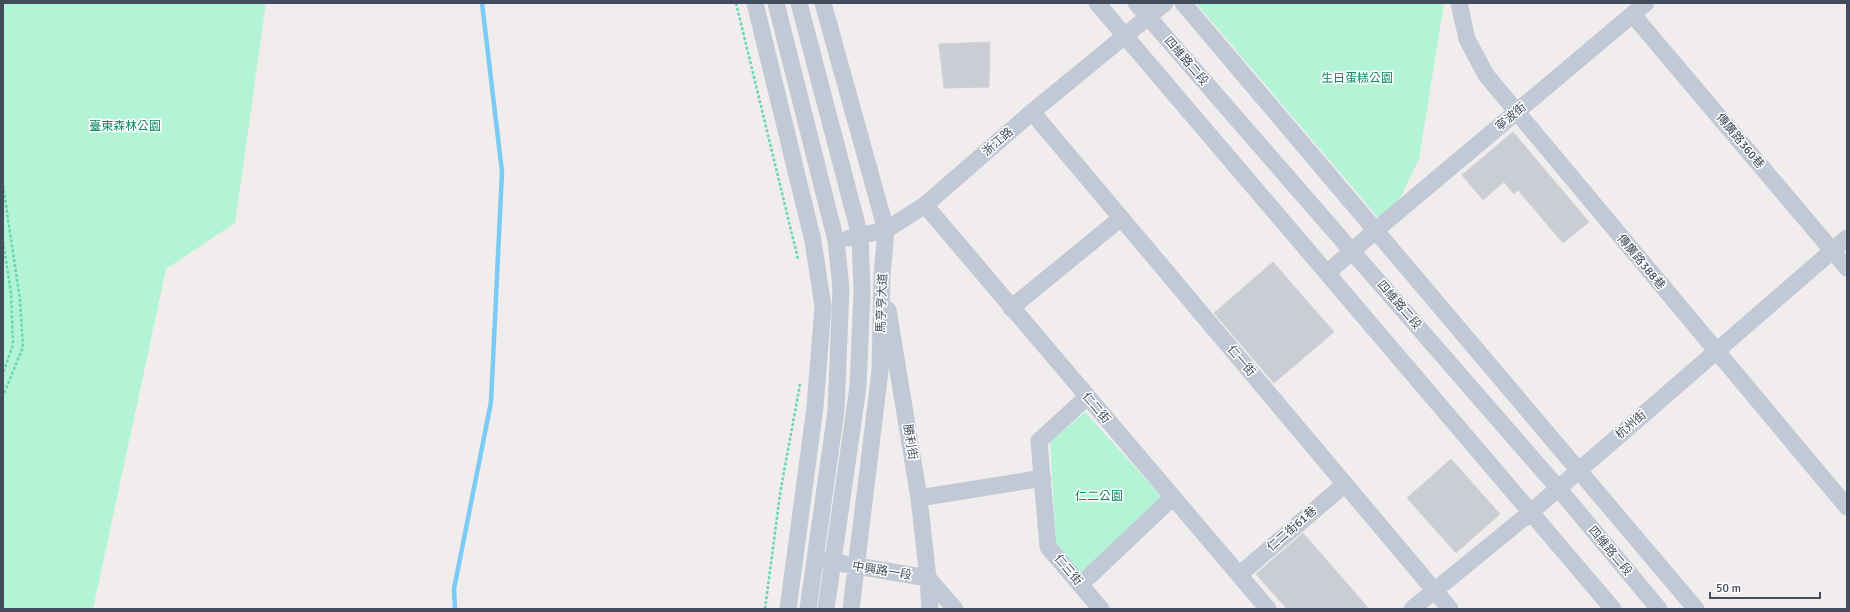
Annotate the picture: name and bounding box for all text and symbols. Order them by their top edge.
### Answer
street label: 四維路二段 [1161,33,1211,89]
park label: 生日蛋糕公園 [1321,71,1393,86]
street label: 寧波街 [1492,100,1530,134]
street label: 傳廣路360巷 [1713,110,1767,172]
park label: 臺東森林公園 [89,119,161,134]
street label: 浙江路 [979,125,1017,159]
street label: 傳廣路388巷 [1614,231,1668,293]
street label: 馬亨亨大道 [873,273,891,333]
street label: 四維路二段 [1374,277,1424,333]
street label: 仁一街 [1224,342,1258,380]
street label: 仁二街 [1079,389,1113,427]
street label: 杭州街 [1612,408,1650,442]
street label: 勝利街 [900,423,920,461]
park label: 仁二公園 [1075,489,1123,504]
street label: 仁二街61巷 [1264,503,1320,555]
street label: 四維路二段 [1585,523,1635,579]
street label: 仁三街 [1051,551,1085,589]
street label: 中興路一段 [851,559,913,583]
scale bar [1710,574,1820,600]
text: 50 m [1716,581,1741,596]

